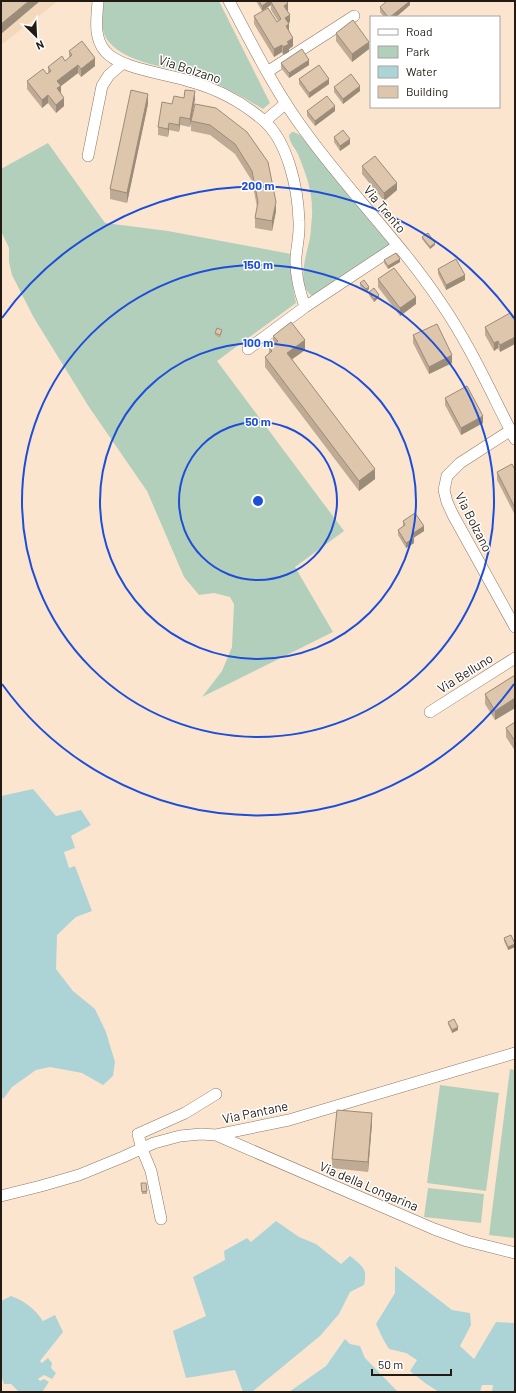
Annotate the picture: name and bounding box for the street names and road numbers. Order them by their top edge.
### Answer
street label: Via Bolzano [157,51,223,87]
street label: Via Trento [361,182,409,236]
street label: Via Bolzano [452,489,496,555]
street label: Via Belluno [434,650,496,696]
street label: Via Pantane [221,1097,289,1127]
street label: Via della Longarina [317,1158,421,1214]

